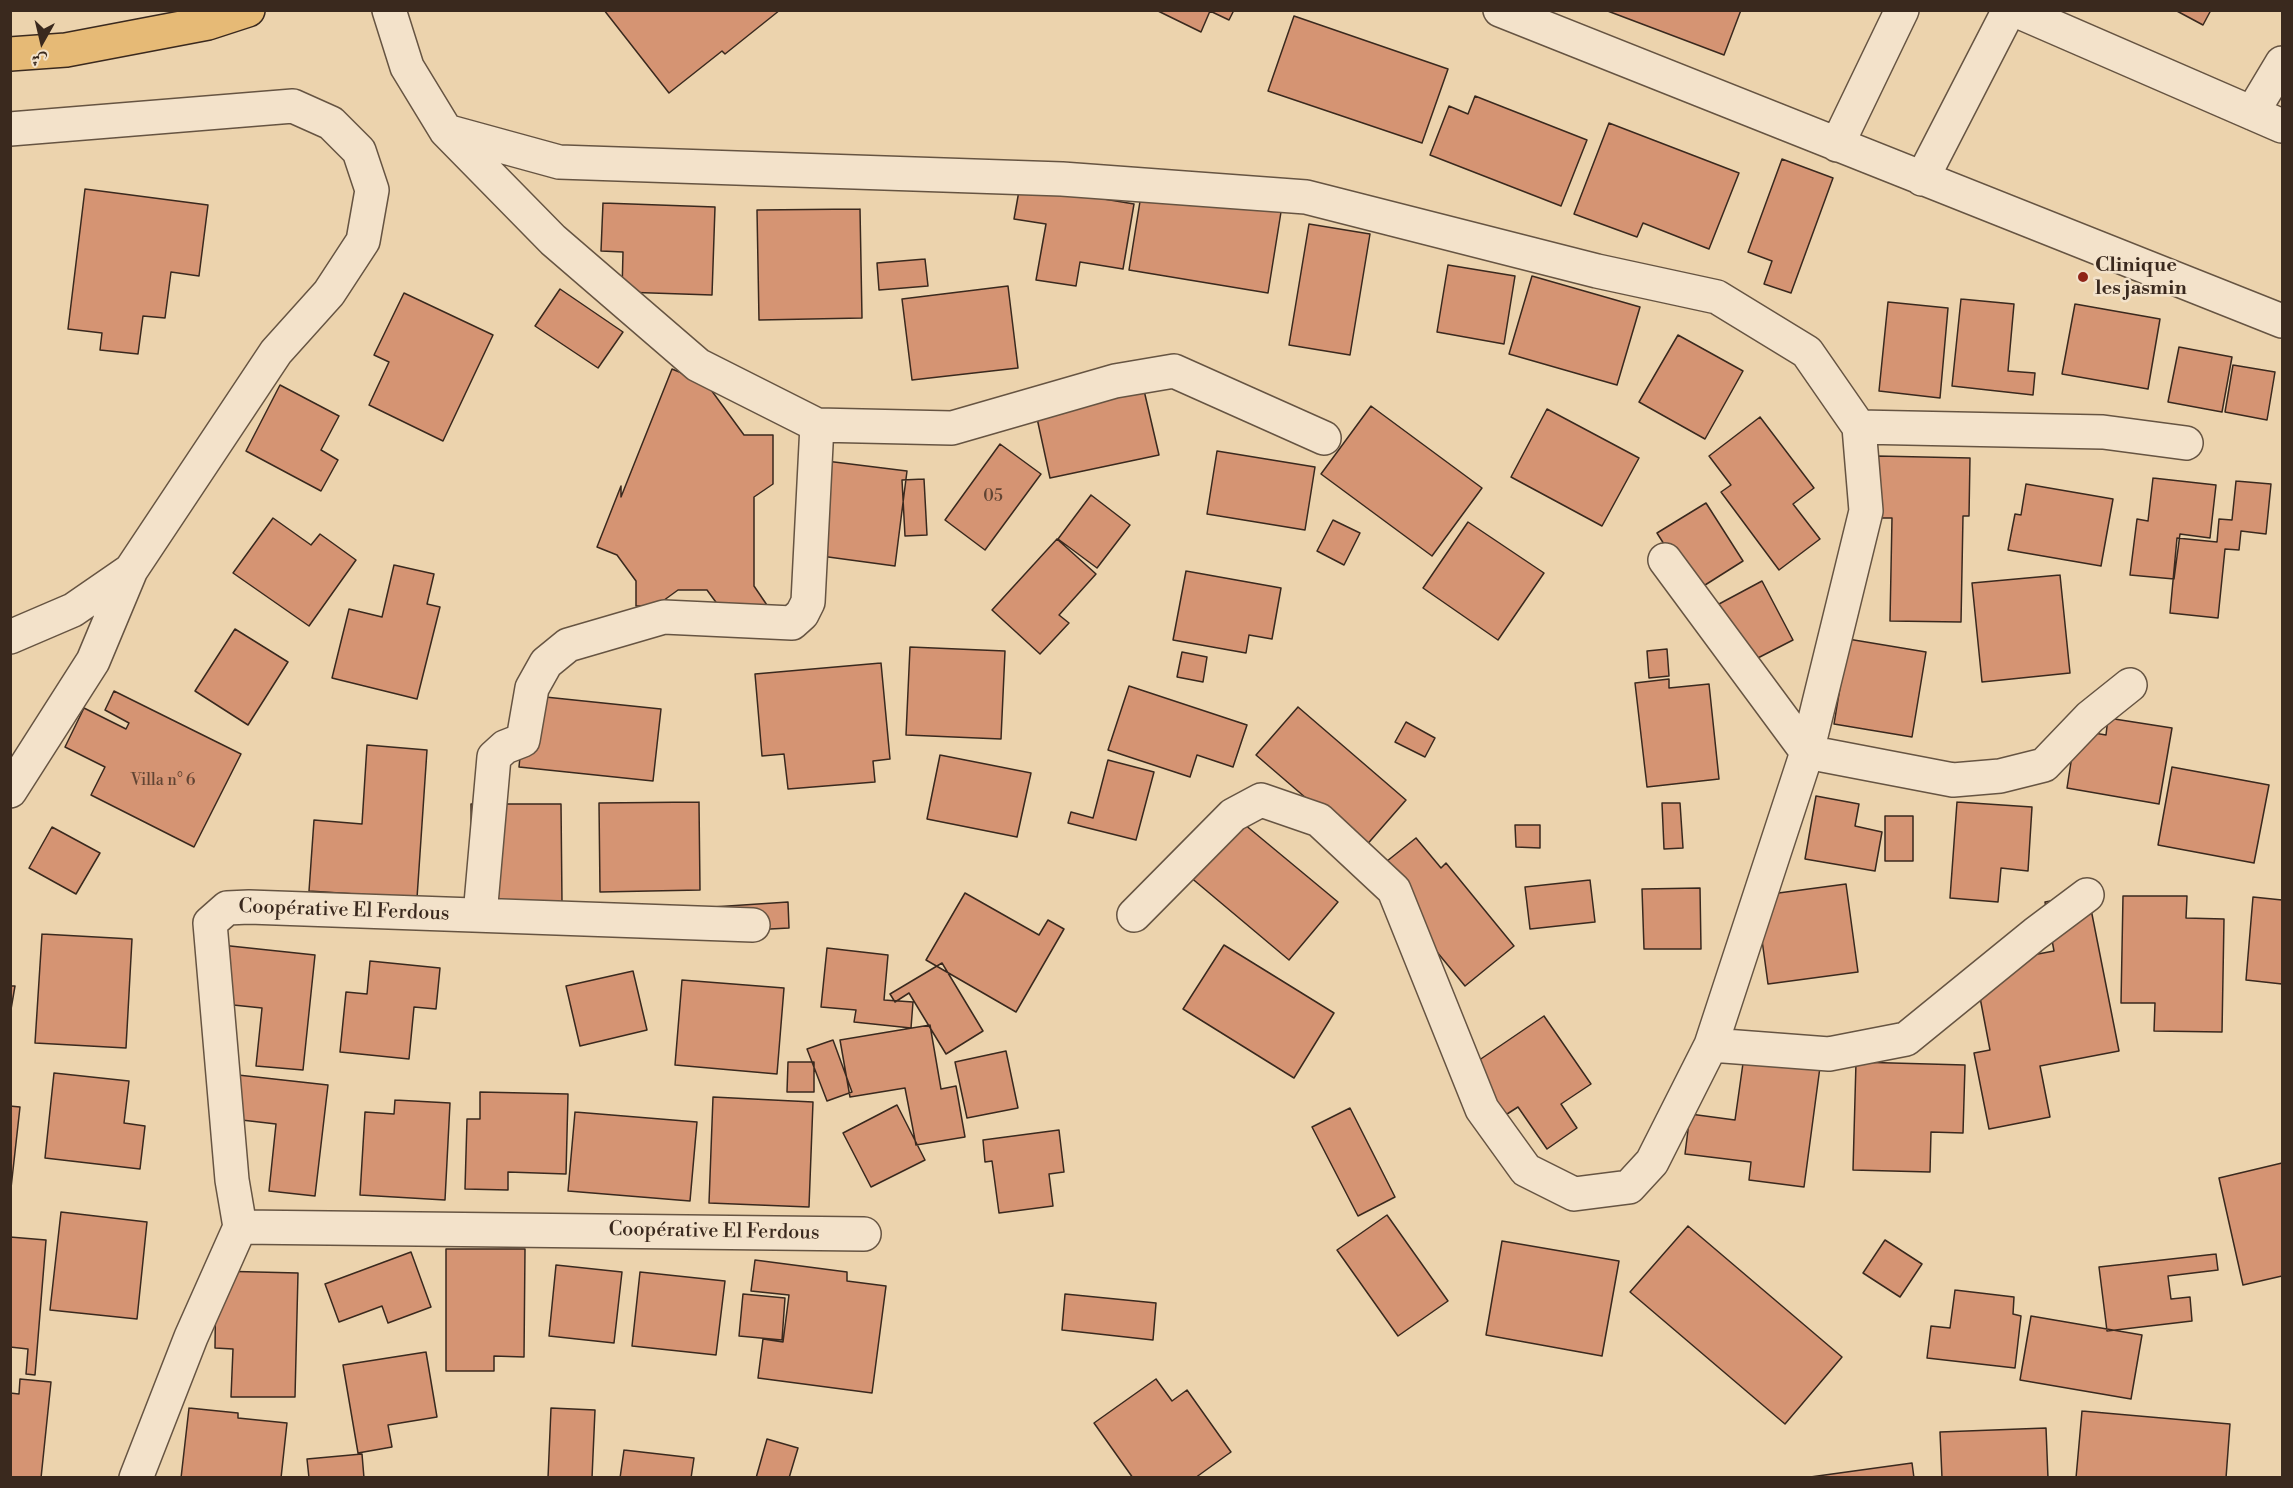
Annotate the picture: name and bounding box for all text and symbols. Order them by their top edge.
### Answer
north arrow [12,12,72,72]
text: ش [30,49,49,71]
place label: Clinique les jasmin [2095,254,2187,301]
marker: Clinique les jasmin [2076,270,2090,284]
house number: 05 [983,487,1003,507]
house number: Villa n° 6 [130,771,196,791]
street label: Coopérative El Ferdous [238,895,450,927]
street label: Coopérative El Ferdous [608,1218,820,1246]

